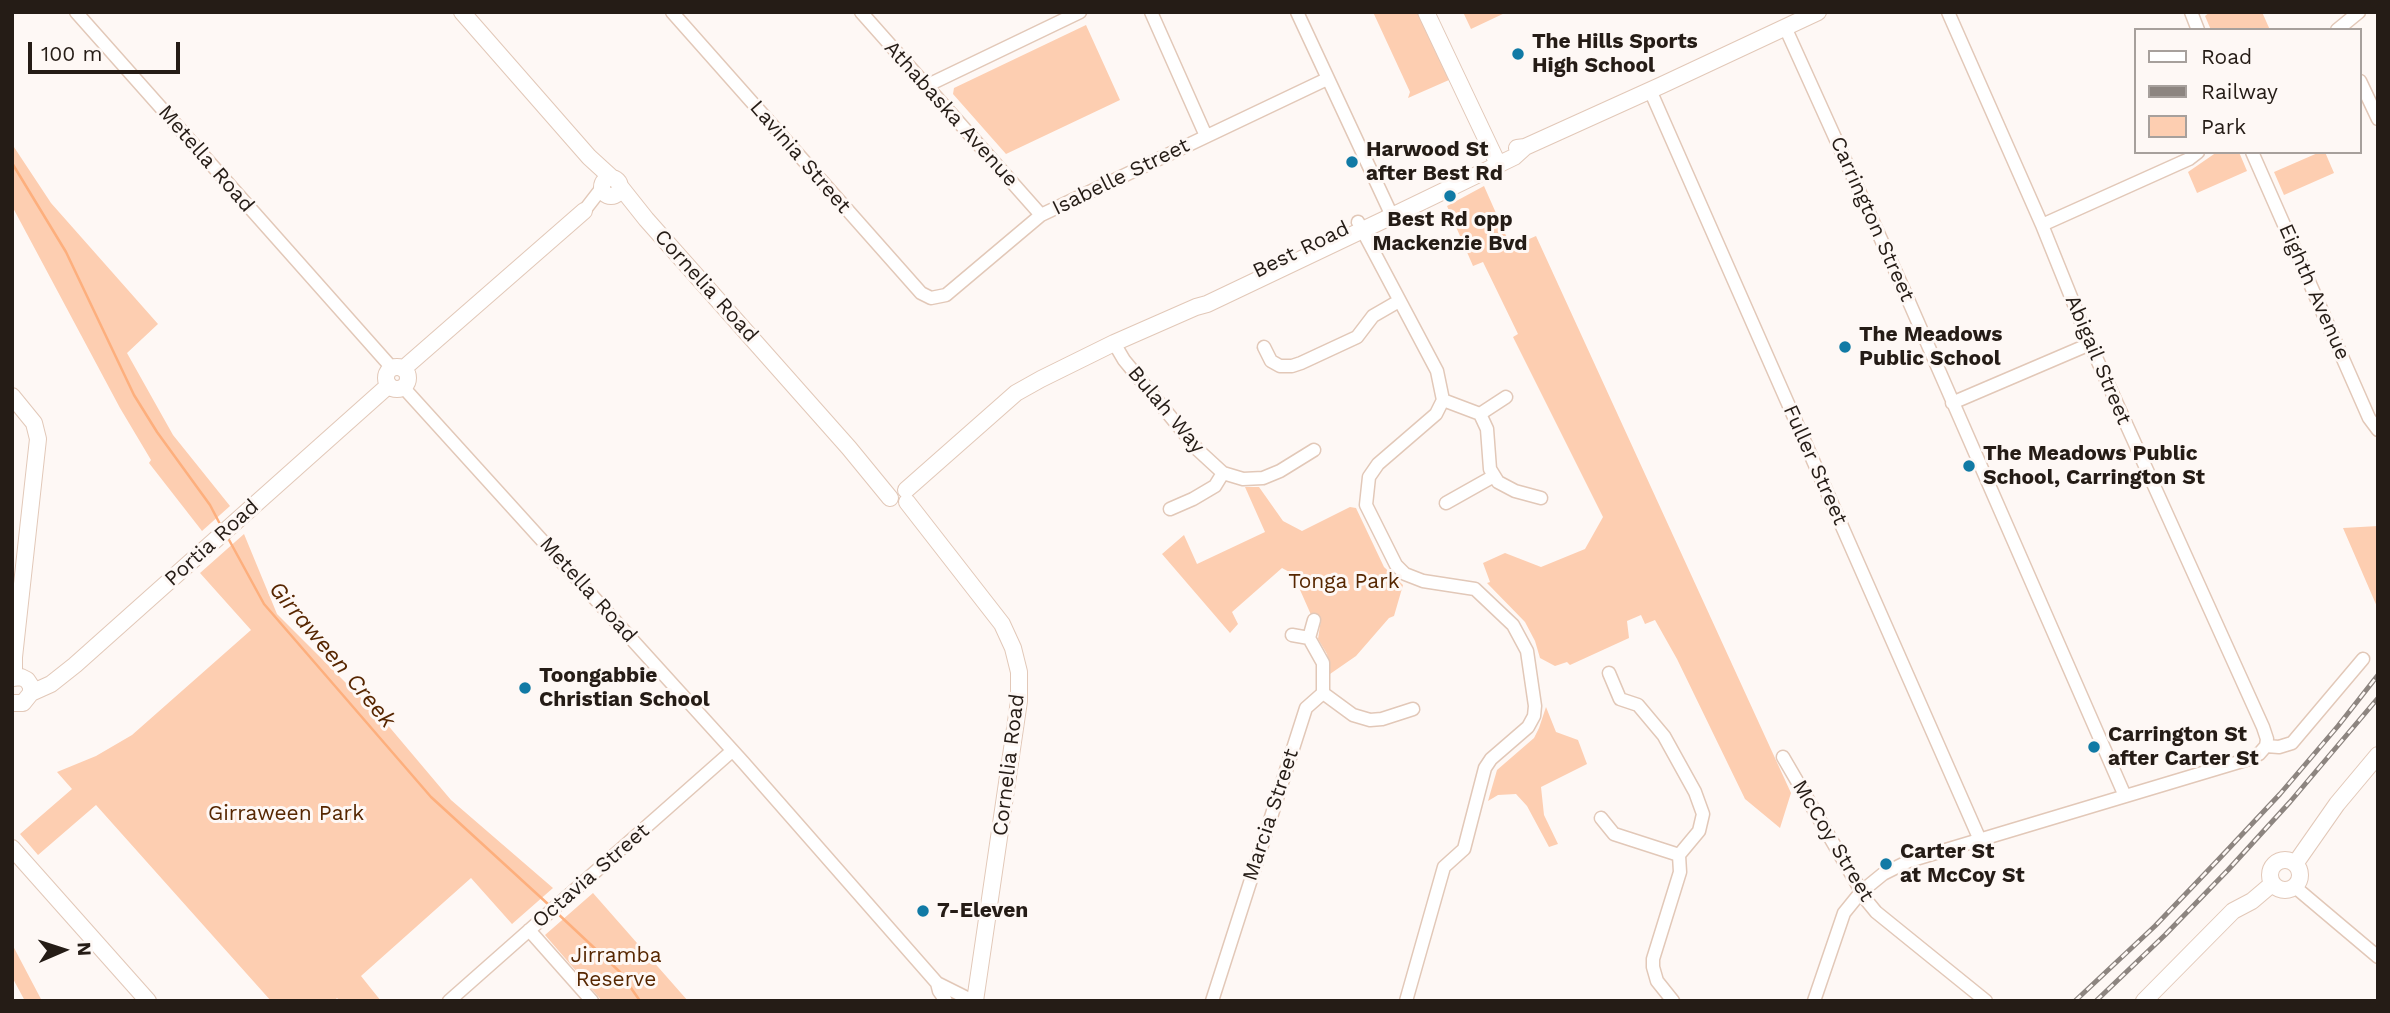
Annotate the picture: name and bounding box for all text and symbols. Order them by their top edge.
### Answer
scale bar [32,28,184,72]
legend [2134,28,2362,154]
place label: The Hills Sports High School [1532,29,1698,79]
street label: Athabaska Avenue [879,36,1023,192]
text: 100 m [41,41,103,66]
text: Road [2201,44,2252,69]
marker: The Hills Sports High School [1510,46,1526,62]
text: Railway [2201,79,2278,104]
street label: Lavinia Street [744,95,856,219]
street label: Metella Road [153,100,259,218]
text: Park [2201,114,2246,139]
street label: Isabelle Street [1048,133,1194,221]
street label: Carrington Street [1824,133,1920,305]
place label: Harwood St after Best Rd [1366,137,1503,187]
marker: Harwood St after Best Rd [1344,154,1360,170]
marker: Best Rd opp Mackenzie Bvd [1442,188,1458,204]
place label: Best Rd opp Mackenzie Bvd [1373,207,1527,257]
street label: Best Road [1249,216,1353,284]
street label: Eighth Avenue [2273,220,2355,364]
street label: Cornelia Road [649,224,763,348]
street label: Abigail Street [2059,292,2137,428]
place label: The Meadows Public School [1859,322,2002,372]
marker: The Meadows Public School [1837,339,1853,355]
street label: Bulah Way [1122,361,1210,459]
street label: Fuller Street [1777,401,1853,529]
place label: The Meadows Public School, Carrington St [1983,441,2205,491]
marker: The Meadows Public School, Carrington St [1961,458,1977,474]
street label: Portia Road [160,494,264,592]
street label: Metella Road [534,532,642,648]
park label: Tonga Park [1288,569,1400,595]
water label: Girraween Creek [263,576,401,734]
place label: Toongabbie Christian School [539,663,710,713]
marker: Toongabbie Christian School [517,680,533,696]
street label: Cornelia Road [988,692,1030,838]
place label: Carrington St after Carter St [2108,722,2259,772]
marker: Carrington St after Carter St [2086,739,2102,755]
street label: Marcia Street [1238,746,1304,884]
street label: McCoy Street [1787,776,1879,906]
park label: Girraween Park [208,801,364,827]
street label: Octavia Street [527,818,655,934]
place label: Carter St at McCoy St [1900,839,2025,889]
marker: Carter St at McCoy St [1878,856,1894,872]
place label: 7-Eleven [937,898,1028,924]
marker: 7-Eleven [915,903,931,919]
north arrow [28,915,98,985]
text: N [73,941,96,957]
park label: Jirramba Reserve [570,943,662,993]

